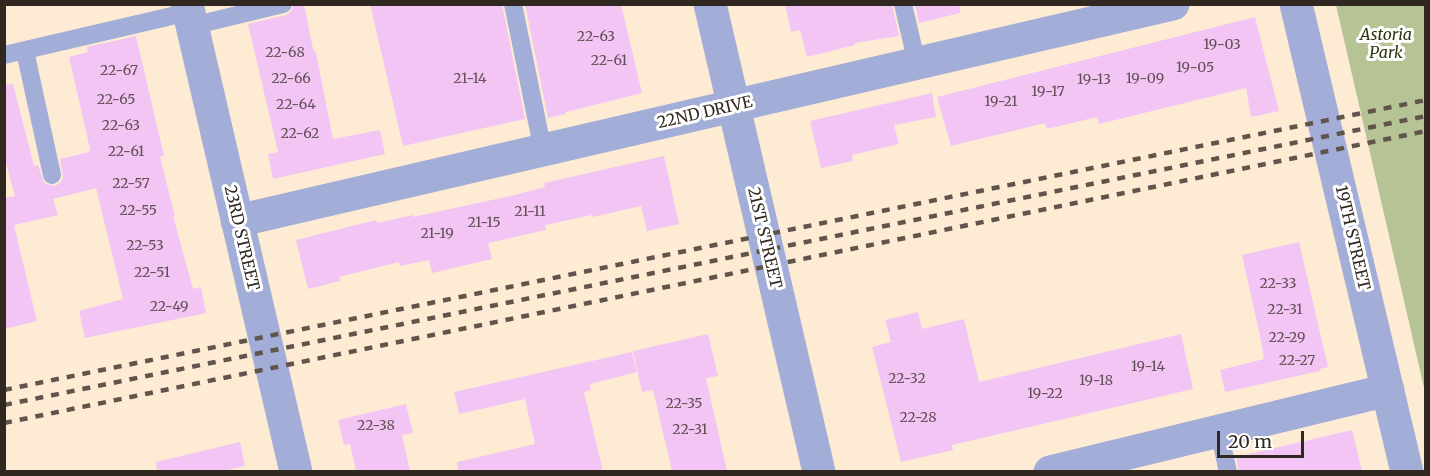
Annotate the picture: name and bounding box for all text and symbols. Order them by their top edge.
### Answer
park label: Astoria Park [1360,25,1412,63]
house number: 22-63 [577,29,615,45]
house number: 19-03 [1203,37,1241,53]
house number: 22-68 [265,45,305,61]
house number: 22-61 [591,53,627,69]
house number: 19-05 [1176,60,1214,76]
house number: 22-67 [100,63,138,79]
house number: 22-66 [271,71,311,87]
house number: 21-14 [453,71,487,87]
house number: 19-09 [1126,71,1164,87]
house number: 19-13 [1077,72,1111,88]
house number: 19-17 [1031,84,1065,100]
house number: 22-65 [97,92,135,108]
street label: 22ND DRIVE [656,93,754,133]
house number: 19-21 [984,94,1018,110]
house number: 22-64 [276,97,316,113]
house number: 22-63 [102,118,140,134]
house number: 22-62 [281,126,319,142]
house number: 22-61 [108,144,144,160]
house number: 22-57 [112,176,150,192]
street label: 23RD STREET [220,184,262,292]
street label: 19TH STREET [1331,184,1373,292]
street label: 21ST STREET [743,186,785,290]
house number: 22-55 [119,203,157,219]
house number: 21-11 [514,204,546,220]
house number: 21-15 [467,215,501,231]
house number: 21-19 [420,226,454,242]
house number: 22-53 [126,238,164,254]
house number: 22-51 [134,265,170,281]
house number: 22-33 [1260,276,1296,292]
house number: 22-49 [150,299,188,315]
house number: 22-31 [1267,302,1303,318]
house number: 22-29 [1268,330,1306,346]
house number: 22-27 [1279,353,1315,369]
house number: 19-14 [1131,359,1165,375]
house number: 22-32 [888,371,926,387]
house number: 19-18 [1079,373,1113,389]
house number: 19-22 [1027,386,1063,402]
house number: 22-35 [666,396,702,412]
house number: 22-28 [899,410,937,426]
house number: 22-38 [357,418,395,434]
scale bar [1220,419,1307,457]
house number: 22-31 [672,422,708,438]
text: 20 m [1228,430,1272,453]

